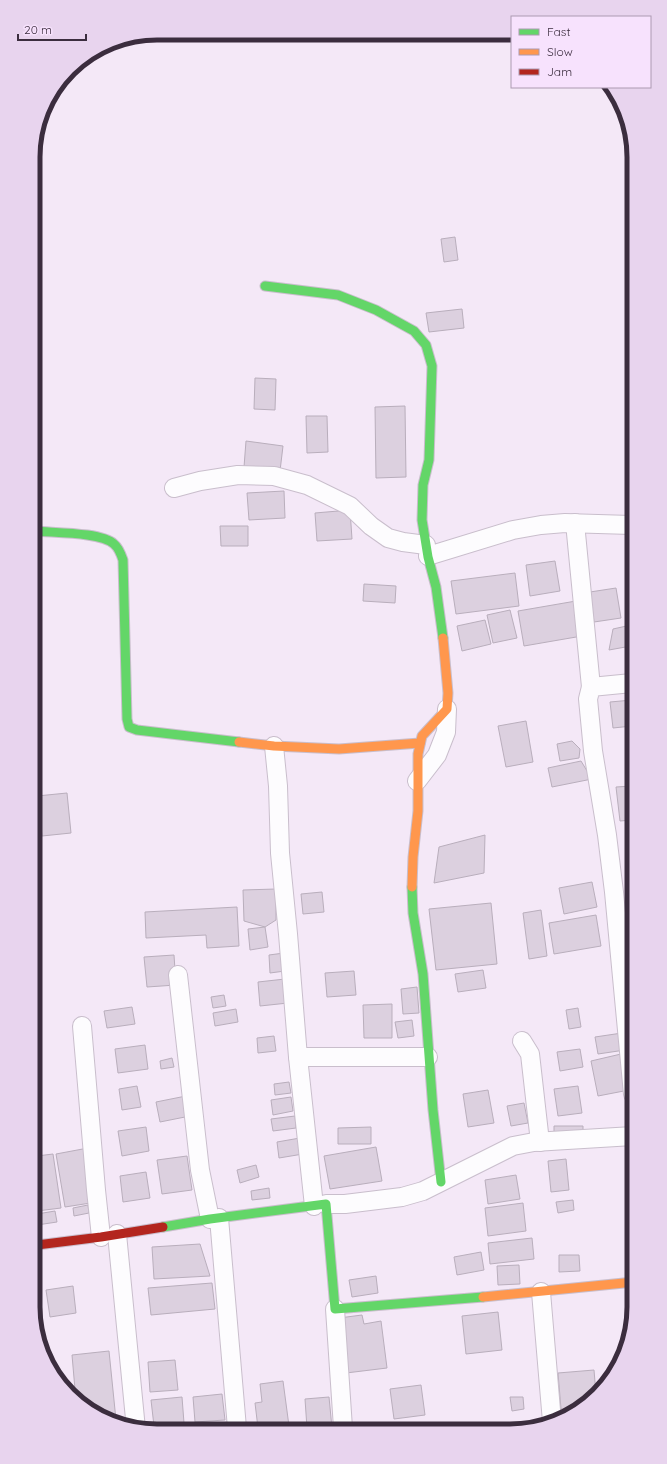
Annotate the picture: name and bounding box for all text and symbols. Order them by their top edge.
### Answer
scale bar [18,16,86,42]
legend [511,16,651,88]
text: 20 m [24,22,52,37]
text: Fast [547,24,571,39]
text: Slow [547,44,573,59]
text: Jam [547,64,572,79]

